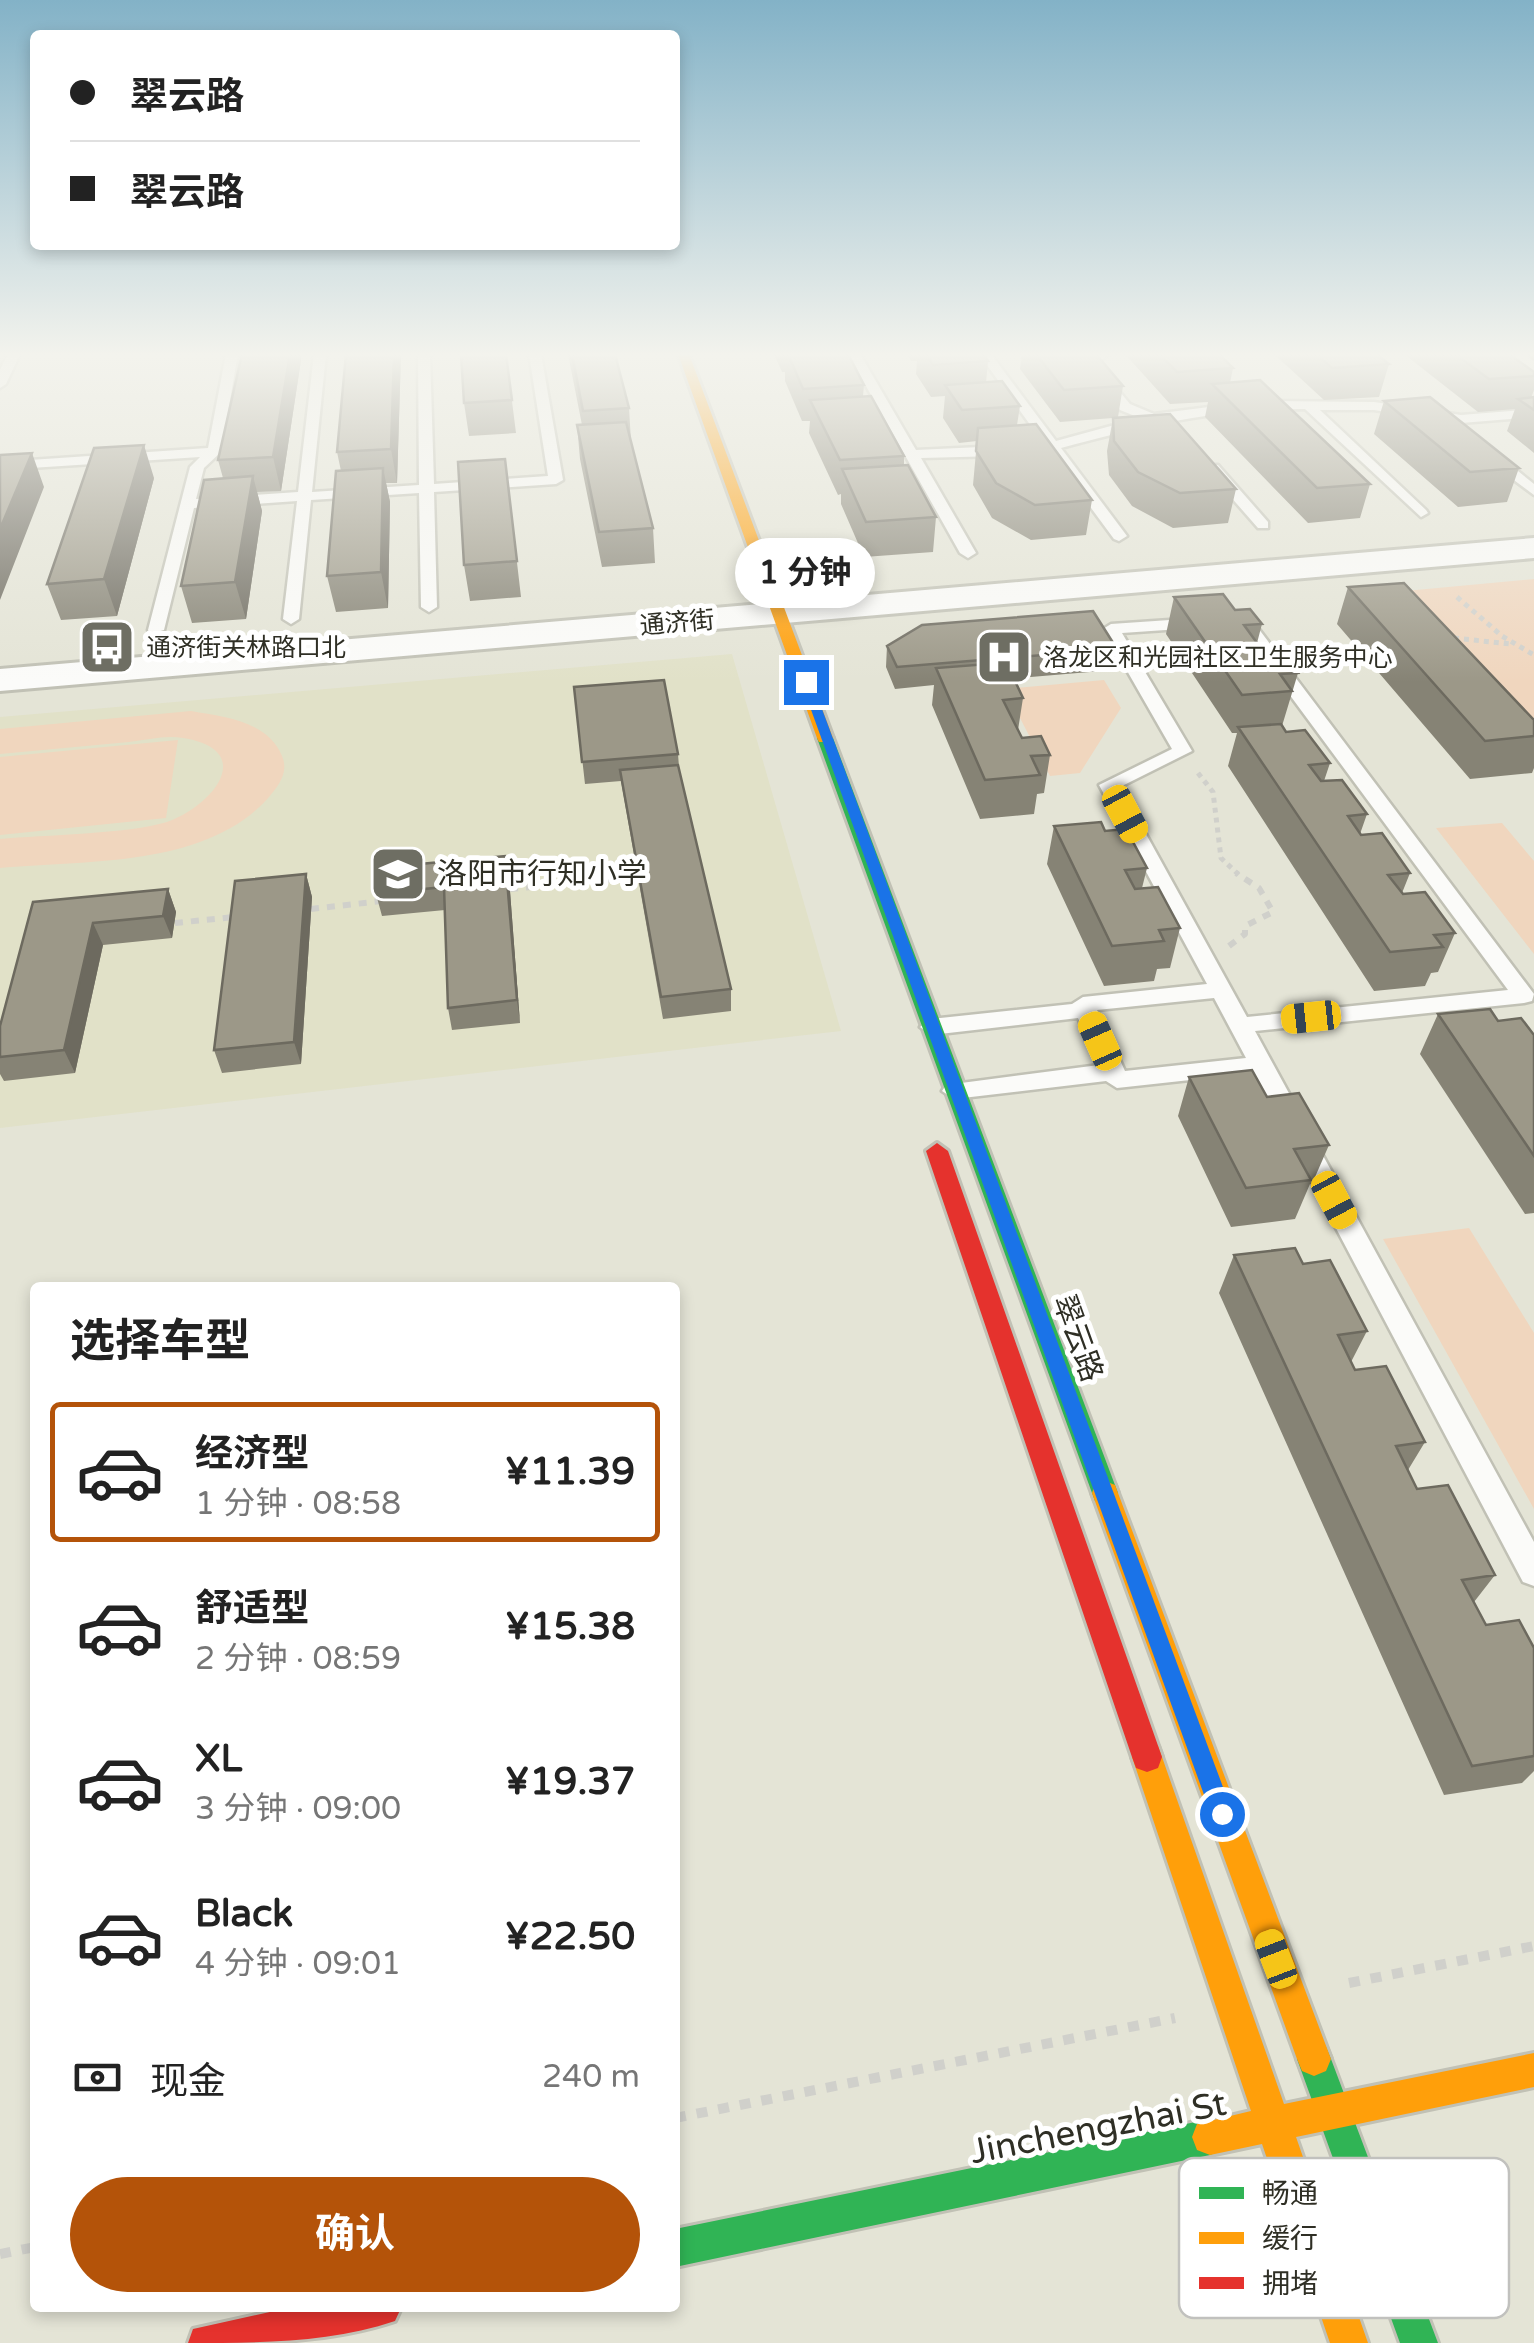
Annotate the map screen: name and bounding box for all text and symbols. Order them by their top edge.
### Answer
text: 翠云路 [130,74,244,120]
text: 翠云路 [130,170,244,216]
callout: 1 分钟 [736,537,876,607]
text: 1 分钟 [759,554,851,592]
street label: 通济街 [638,605,716,641]
bus stop icon: 通济街关林路口北 [77,617,137,677]
hospital icon: 洛龙区和光园社区卫生服务中心 [974,627,1034,687]
place label: 通济街关林路口北 [146,633,346,663]
place label: 洛龙区和光园社区卫生服务中心 [1043,643,1393,673]
route end [784,660,829,705]
car [1098,780,1152,848]
school or university icon: 洛阳市行知小学 [368,844,428,904]
place label: 洛阳市行知小学 [437,856,647,893]
car [1280,999,1342,1035]
car [1074,1007,1126,1075]
car [1307,1166,1361,1234]
street label: 翠云路 [1045,1290,1110,1387]
text: 选择车型 [70,1315,250,1369]
icon: car [75,1427,165,1517]
text: 经济型 [195,1431,309,1477]
text: ¥11.39 [505,1449,635,1495]
text: 1 分钟 · 08:58 [195,1485,401,1523]
icon: car [75,1582,165,1672]
text: 舒适型 [195,1586,309,1632]
text: ¥15.38 [505,1604,635,1650]
text: 2 分钟 · 08:59 [195,1640,401,1678]
text: XL [195,1736,242,1782]
icon: car [75,1737,165,1827]
text: ¥19.37 [505,1759,635,1805]
text: 3 分钟 · 09:00 [195,1790,401,1828]
route start [1200,1792,1245,1837]
text: Black [195,1891,293,1937]
icon: car [75,1892,165,1982]
text: ¥22.50 [505,1914,635,1960]
car [1251,1926,1301,1992]
text: 4 分钟 · 09:01 [195,1945,401,1983]
icon: cash [70,2050,125,2105]
text: 240 m [542,2058,640,2096]
text: 现金 [150,2059,226,2105]
street label: Jinchengzhai St [967,2083,1230,2173]
legend [1179,2158,1509,2318]
button: 确认 [70,2177,640,2292]
text: 畅通 [1262,2177,1318,2211]
text: 缓行 [1262,2222,1318,2256]
text: 拥堵 [1262,2267,1318,2301]

